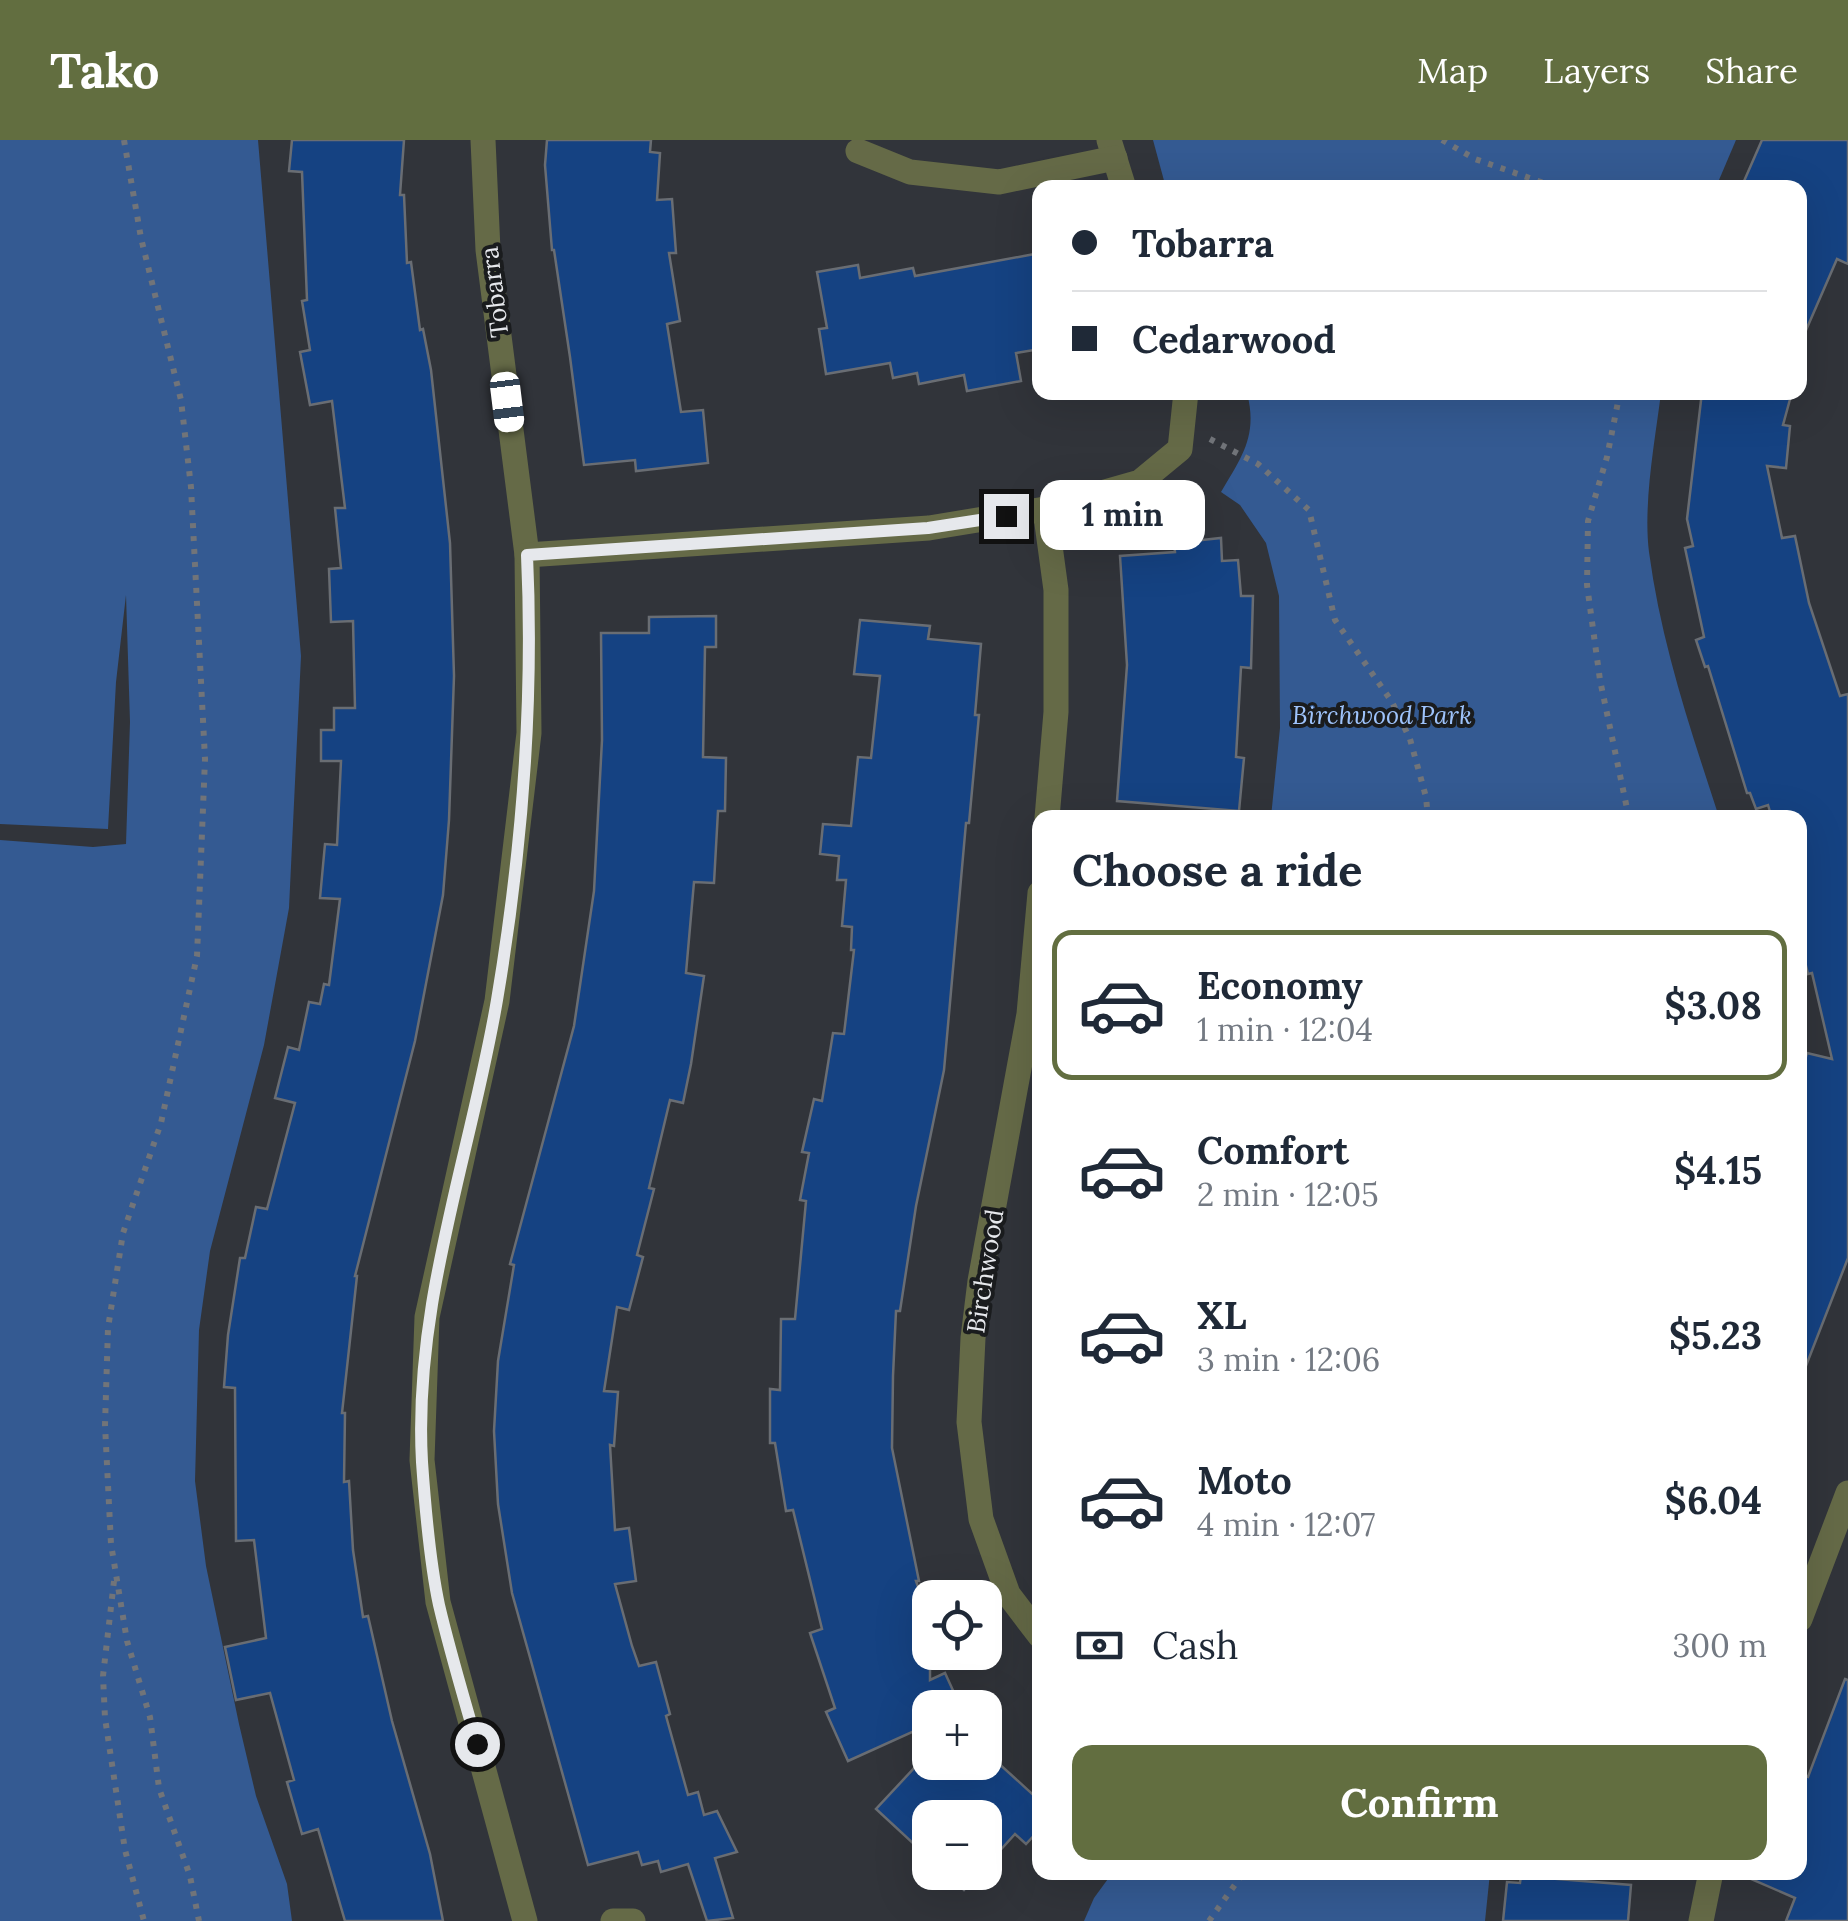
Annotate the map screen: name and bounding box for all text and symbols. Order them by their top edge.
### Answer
text: Tako [50,40,159,101]
text: Map [1417,48,1488,93]
text: Layers [1543,48,1650,93]
text: Share [1705,48,1798,93]
text: Tobarra [1132,219,1274,267]
street label: Tobarra [473,245,515,339]
text: Cedarwood [1132,315,1336,363]
car [488,370,526,434]
callout: 1 min [1041,481,1206,551]
route end [984,494,1029,539]
text: 1 min [1082,494,1163,535]
park label: Birchwood Park [1292,699,1472,731]
text: Choose a ride [1072,841,1362,898]
icon: car [1077,960,1167,1050]
text: Economy [1197,961,1363,1009]
text: $3.08 [1664,981,1762,1029]
text: 1 min · 12:04 [1197,1009,1373,1050]
icon: car [1077,1125,1167,1215]
text: Comfort [1197,1126,1349,1174]
text: $4.15 [1674,1146,1762,1194]
text: 2 min · 12:05 [1197,1174,1379,1215]
street label: Birchwood [959,1207,1011,1335]
icon: car [1077,1290,1167,1380]
text: XL [1197,1291,1247,1339]
text: $5.23 [1669,1311,1762,1359]
text: 3 min · 12:06 [1197,1339,1380,1380]
icon: car [1077,1455,1167,1545]
text: Moto [1197,1456,1292,1504]
text: $6.04 [1665,1476,1762,1524]
text: 4 min · 12:07 [1197,1504,1375,1545]
map controls [912,1580,1002,1890]
button: locate [912,1580,1002,1670]
icon: cash [1072,1618,1127,1673]
text: Cash [1152,1621,1239,1669]
text: 300 m [1672,1625,1767,1666]
button: + [912,1690,1002,1780]
route start [455,1722,500,1767]
button: Confirm [1072,1745,1767,1860]
button: − [912,1800,1002,1890]

